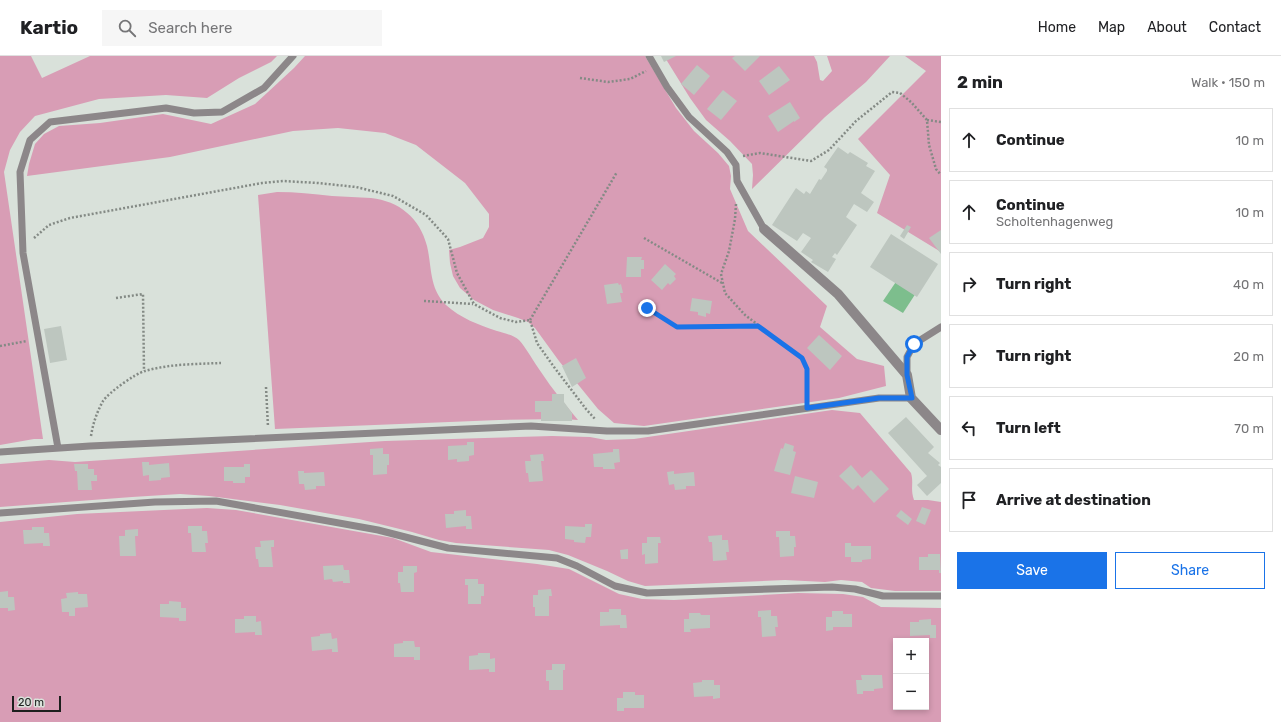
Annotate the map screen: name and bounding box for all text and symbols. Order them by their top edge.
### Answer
search box [102,10,382,46]
text: Kartio [20,16,78,39]
icon: search [116,17,138,39]
text: Search here [148,19,232,37]
text: Home [1038,19,1076,36]
text: Map [1098,19,1125,36]
text: About [1147,19,1187,36]
text: Contact [1209,19,1261,36]
text: 2 min [957,72,1003,92]
text: Walk · 150 m [1191,75,1265,90]
icon: ahead [958,129,980,151]
text: Continue [996,131,1065,149]
text: 10 m [1235,133,1264,148]
text: Continue [996,196,1065,214]
icon: ahead [958,201,980,223]
text: 10 m [1235,205,1264,220]
text: Scholtenhagenweg [996,214,1113,229]
icon: right [958,273,980,295]
text: Turn right [996,275,1071,293]
text: 40 m [1233,277,1264,292]
route end [638,299,656,317]
route start [905,335,923,353]
icon: right [958,345,980,367]
text: Turn right [996,347,1071,365]
text: 20 m [1233,349,1264,364]
icon: left [958,417,980,439]
text: Turn left [996,419,1061,437]
text: 70 m [1234,421,1264,436]
icon: arrive [958,489,980,511]
text: Arrive at destination [996,491,1151,509]
button: Save [957,552,1107,589]
button: Share [1115,552,1265,589]
map controls [893,638,929,710]
button: + [893,638,929,674]
button: − [893,674,929,710]
scale bar [12,694,61,713]
text: 20 m [18,696,44,709]

